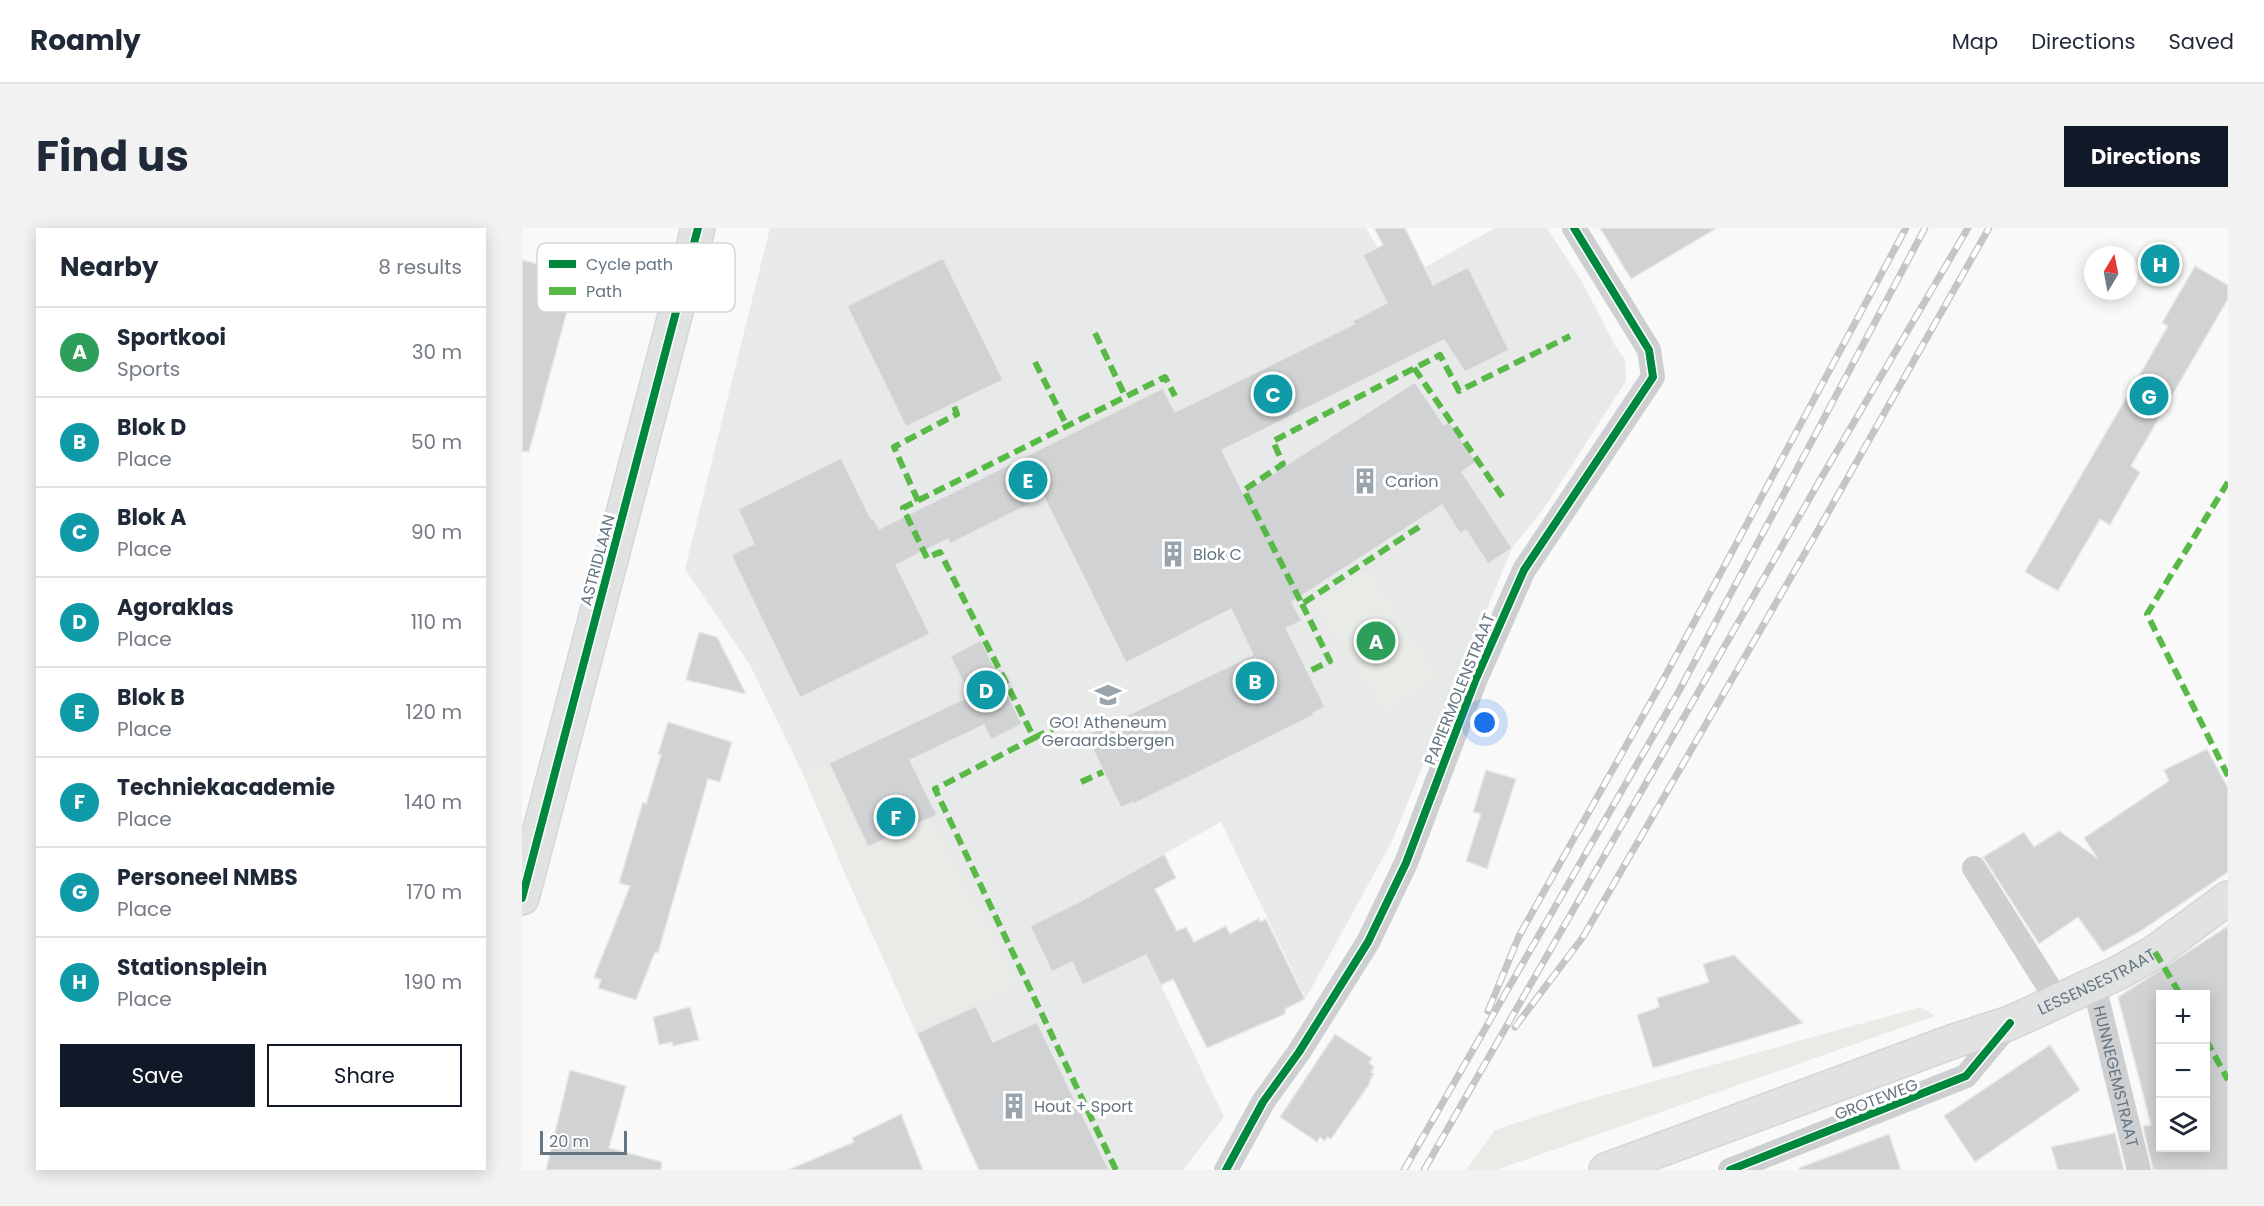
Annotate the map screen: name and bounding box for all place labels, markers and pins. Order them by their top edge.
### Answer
pin: H [2140,242,2180,286]
pin: C [1254,372,1293,416]
pin: G [2130,374,2168,418]
pin: E [1008,458,1048,502]
building icon: Carion [1350,466,1380,496]
place label: Carion [1385,470,1439,493]
building icon: Blok C [1158,539,1188,569]
place label: Blok C [1193,543,1242,566]
pin: A [1356,618,1396,664]
pin: B [1236,658,1274,704]
pin: D [966,668,1006,712]
school or university icon: GO! Atheneum Geraardsbergen [1093,680,1123,710]
place label: GO! Atheneum Geraardsbergen [1042,711,1174,752]
pin: F [876,794,916,840]
building icon: Hout + Sport [999,1091,1029,1121]
place label: Hout + Sport [1034,1095,1133,1118]

